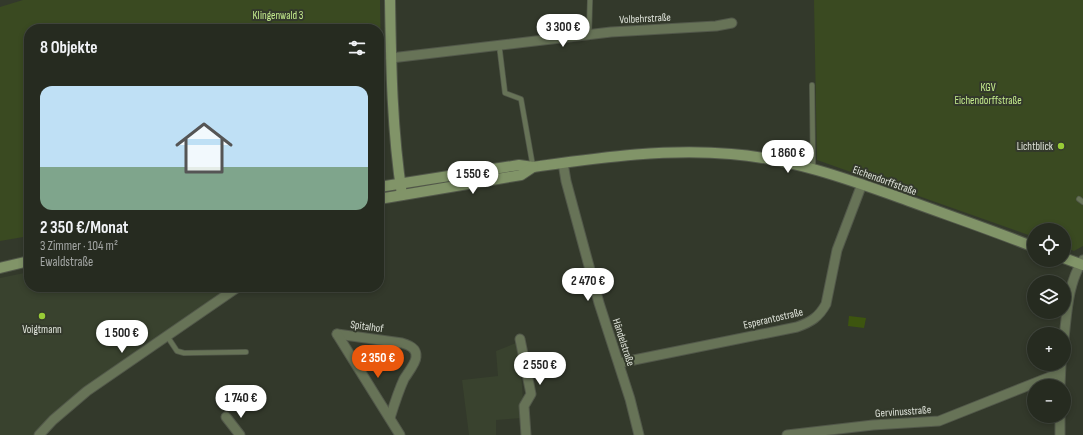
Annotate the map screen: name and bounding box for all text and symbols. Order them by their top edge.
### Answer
park label: Klingenwald 3 [253,9,304,22]
street label: Volbehrstraße [619,11,671,26]
pin: 3 300 € [526,14,600,48]
text: 3 300 € [546,19,580,35]
icon: filters [346,37,368,59]
text: 8 Objekte [40,38,98,58]
park label: KGV Eichendorffstraße [954,81,1022,107]
icon: home [168,112,240,184]
pin: 1 860 € [751,140,825,174]
place label: Lichtblick [1017,140,1054,153]
marker: Lichtblick [1056,141,1066,151]
text: 1 860 € [771,145,805,161]
pin: 1 550 € [436,161,510,195]
street label: Eichendorffstraße [851,163,919,198]
text: 1 550 € [456,166,490,182]
text: 2 350 €/Monat [40,218,128,238]
map controls [1027,223,1071,423]
button: locate [1027,223,1071,267]
text: 3 Zimmer · 104 m² [40,238,118,254]
text: Ewaldstraße [40,254,93,270]
pin: 2 470 € [551,268,625,302]
text: 2 470 € [571,273,605,289]
button: layers [1027,275,1071,319]
street label: Esperantostraße [742,305,804,332]
marker: Voigtmann [37,311,47,321]
street label: Händelstraße [610,317,637,368]
street label: Spitalhof [350,318,385,335]
pin: 1 500 € [85,320,159,354]
place label: Voigtmann [22,323,62,336]
text: 1 500 € [105,325,139,341]
button: + [1027,327,1071,371]
pin: 2 350 € [341,345,415,379]
text: 2 350 € [361,350,395,366]
pin: 2 550 € [503,352,577,386]
text: 2 550 € [523,357,557,373]
button: − [1027,379,1071,423]
pin: 1 740 € [204,385,278,419]
text: 1 740 € [225,390,257,406]
street label: Gervinusstraße [875,403,932,420]

